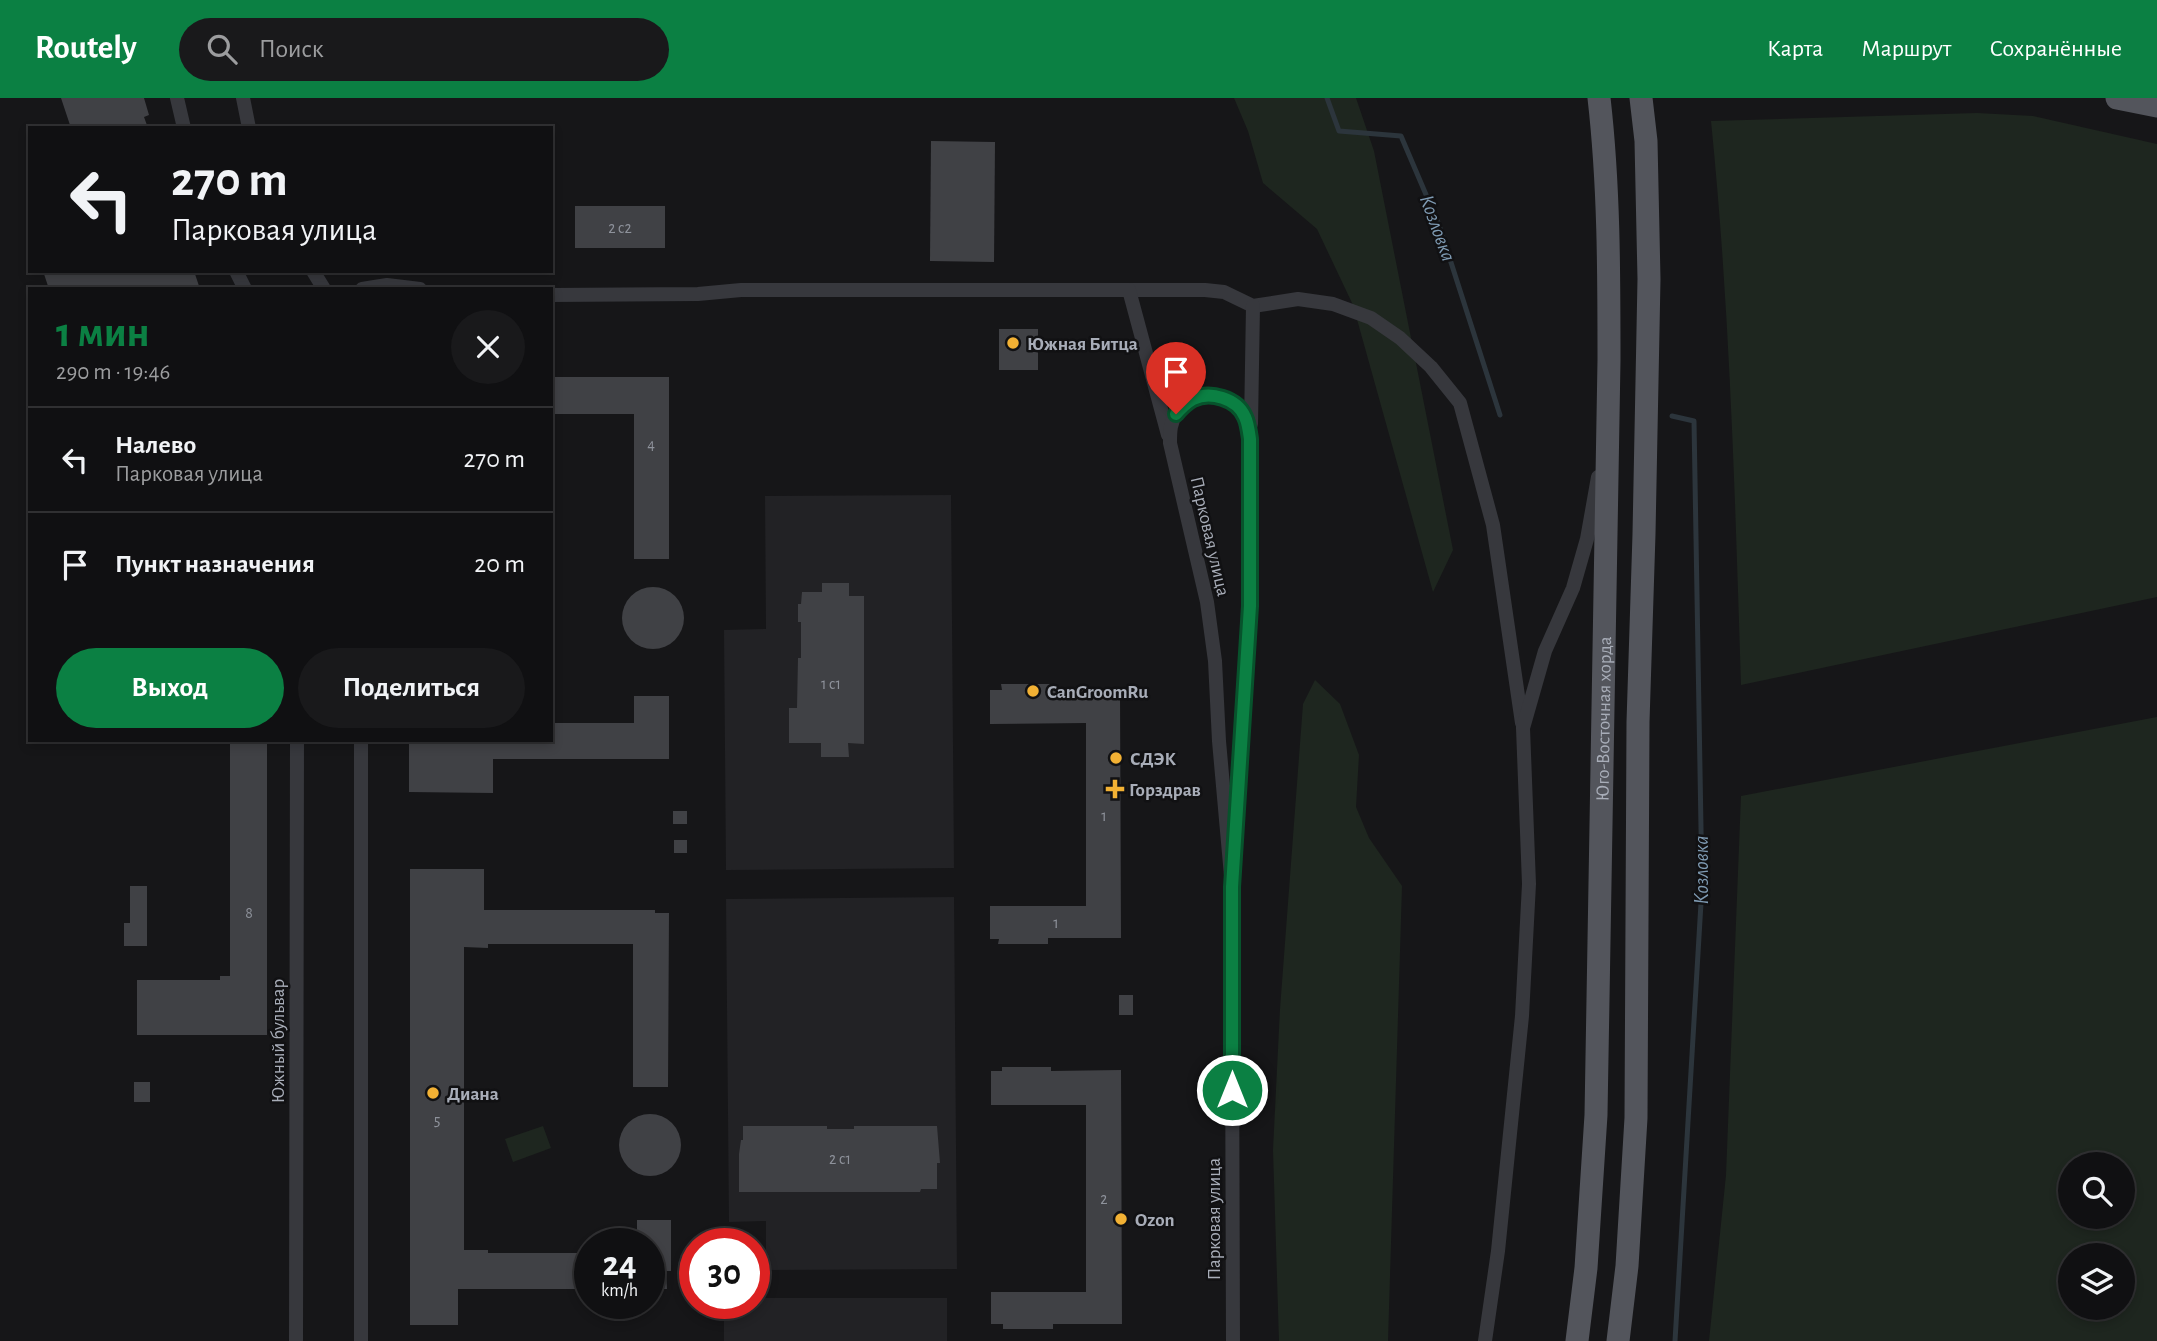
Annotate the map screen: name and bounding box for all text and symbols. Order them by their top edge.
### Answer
search box [179,18,669,81]
icon: search [203,30,241,68]
text: Routely [35,32,137,65]
text: Поиск [259,36,324,62]
text: Карта [1767,37,1823,61]
text: Маршрут [1861,37,1951,61]
text: Сохранённые [1989,37,2122,61]
icon: left [56,154,147,245]
text: 270 m [171,156,288,205]
water label: Козловка [1416,192,1459,264]
text: Парковая улица [171,214,377,246]
house number: 2 с2 [608,220,632,236]
button: close [451,310,525,384]
text: 1 мин [56,312,150,354]
marker: Южная Битца [1005,335,1021,351]
place label: Южная Битца [1027,335,1138,354]
pin [1146,342,1206,414]
icon: arrive [1157,353,1195,391]
text: 290 m · 19:46 [56,361,170,384]
text: Налево [115,432,196,458]
house number: 4 [647,436,655,452]
icon: left [56,441,94,479]
text: 270 m [464,446,525,472]
text: Парковая улица [115,463,263,486]
street label: Парковая улица [1187,475,1233,598]
icon: arrive [56,546,94,584]
text: Пункт назначения [115,551,315,577]
text: 20 m [474,551,525,577]
street label: Юго-Восточная хорда [1593,636,1615,802]
button: Выход [56,648,284,728]
button: Поделиться [298,648,525,728]
house number: 1 с1 [821,676,841,692]
marker: CanGroomRu [1025,683,1041,699]
place label: CanGroomRu [1047,683,1148,702]
marker: СДЭК [1108,750,1124,766]
place label: СДЭК [1130,750,1177,769]
marker: Горздрав [1107,781,1123,797]
place label: Горздрав [1129,781,1201,800]
house number: 1 [1101,808,1107,824]
water label: Козловка [1691,835,1712,905]
house number: 8 [245,905,253,921]
house number: 1 [1053,915,1059,931]
street label: Южный бульвар [269,979,288,1103]
position arrow [1195,1053,1269,1127]
marker: Диана [425,1085,441,1101]
place label: Диана [447,1085,499,1104]
house number: 5 [434,1112,440,1128]
house number: 2 с1 [829,1151,851,1167]
map controls [2058,1152,2135,1320]
button: search [2058,1152,2135,1229]
street label: Парковая улица [1205,1158,1224,1280]
house number: 2 [1100,1191,1108,1207]
marker: Ozon [1113,1211,1129,1227]
place label: Ozon [1135,1211,1174,1230]
speed limit sign: 30 [679,1228,770,1319]
button: layers [2058,1243,2135,1320]
text: 24 [602,1247,637,1282]
text: km/h [601,1282,638,1300]

